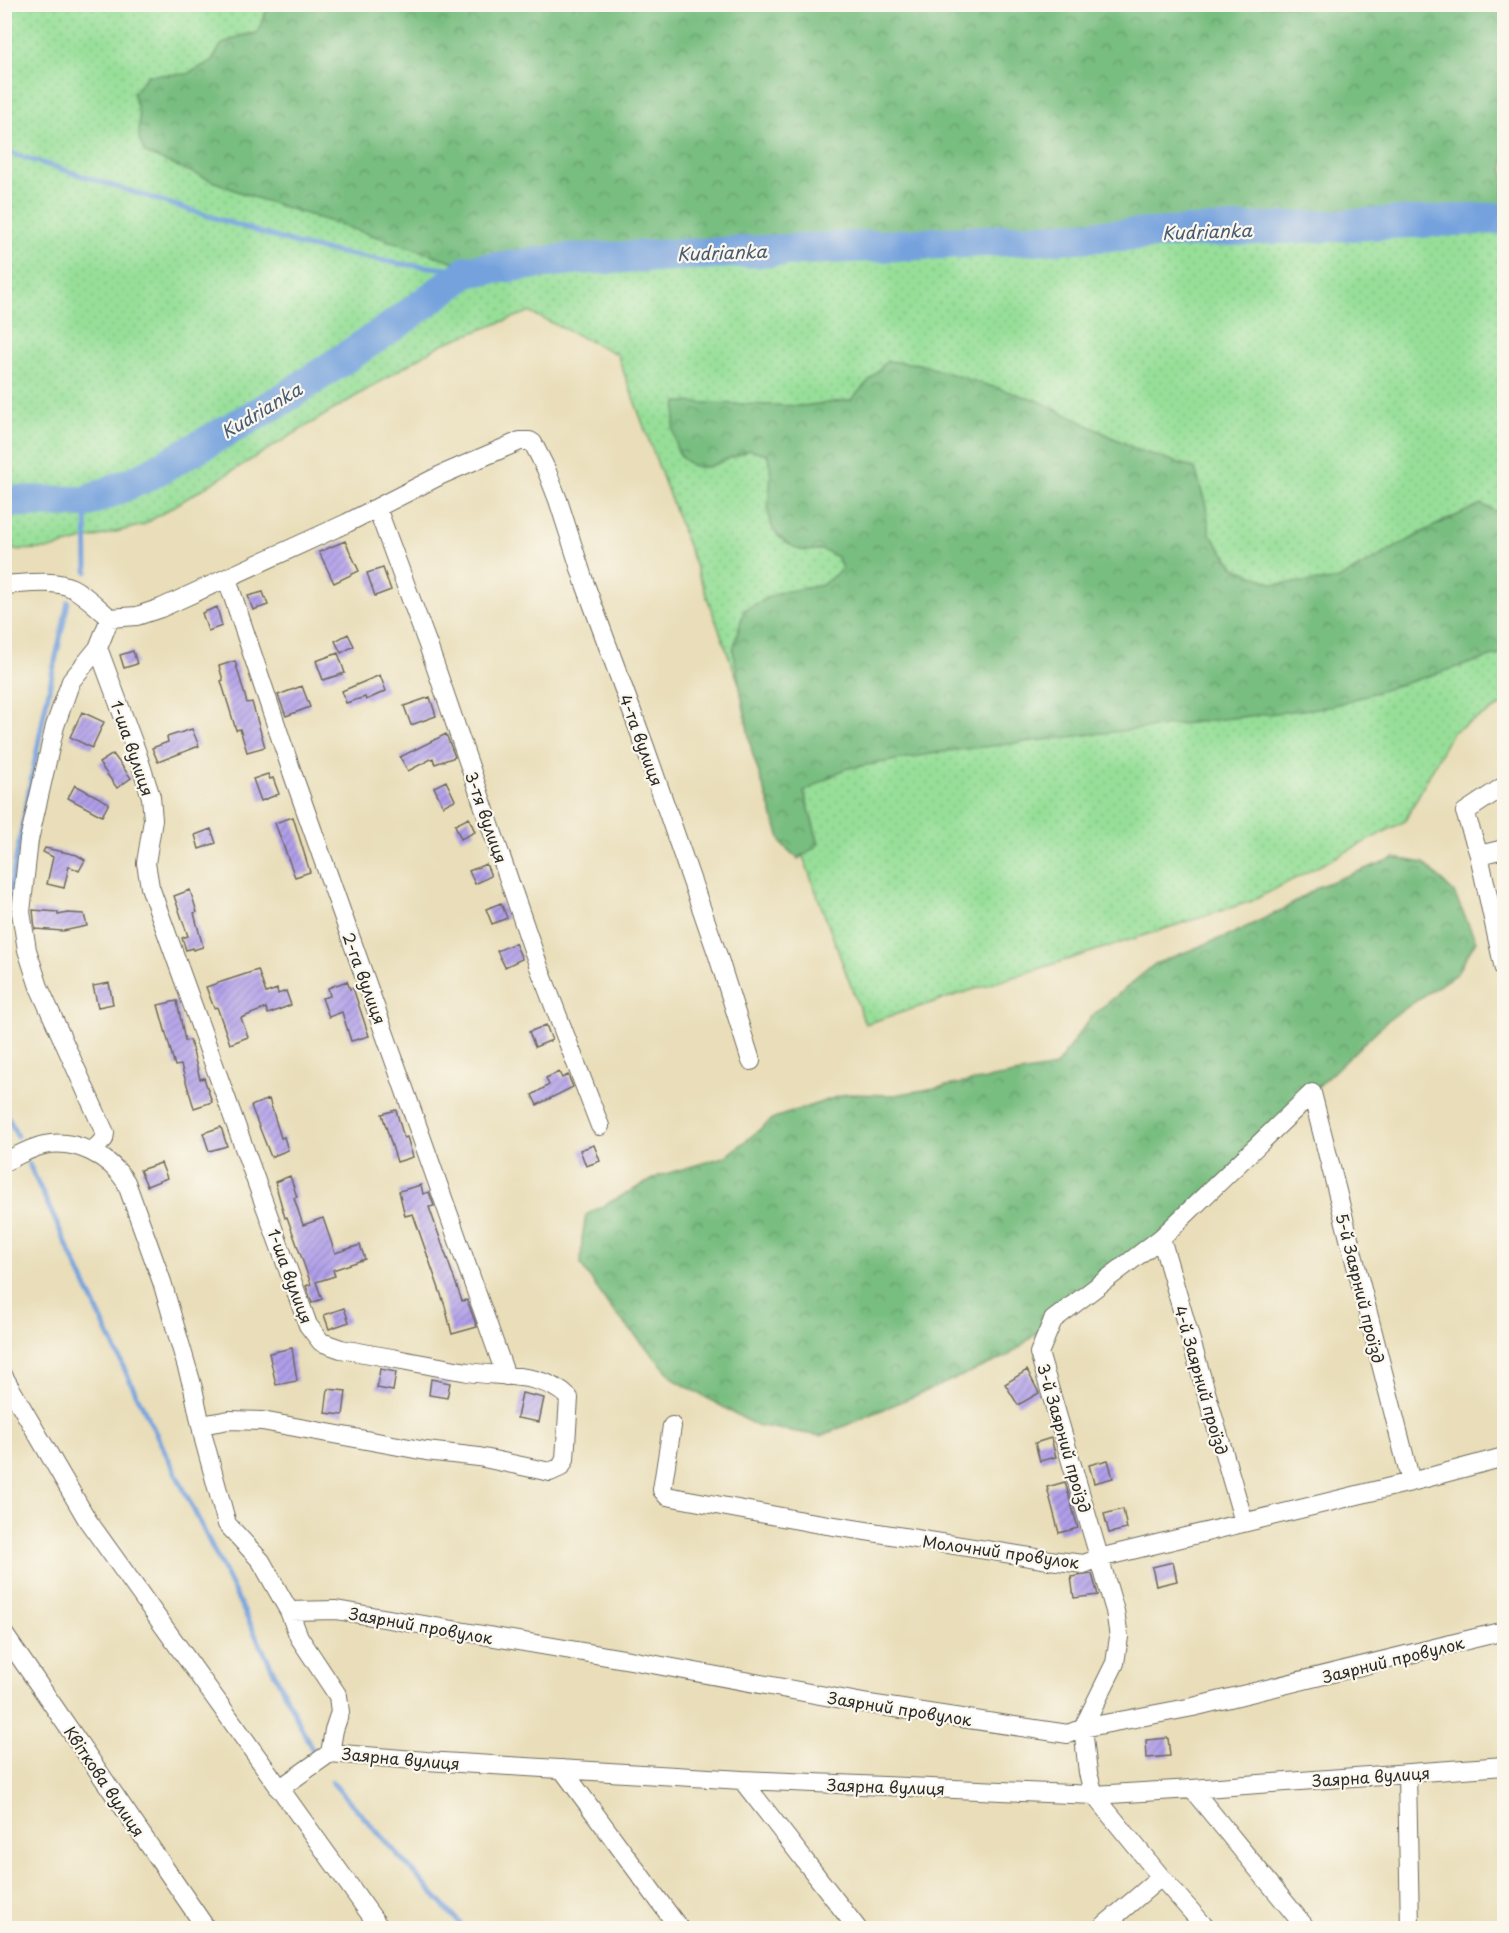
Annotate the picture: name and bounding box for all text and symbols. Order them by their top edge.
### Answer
water label: Kudrianka [1162,216,1254,246]
water label: Kudrianka [677,237,769,267]
water label: Kudrianka [215,375,308,445]
street label: 4-та вулиця [614,691,670,789]
street label: 1-ша вулиця [105,697,161,799]
street label: 3-тя вулиця [460,768,514,866]
street label: 2-га вулиця [337,929,393,1027]
street label: 5-й Заярний проїзд [1331,1210,1391,1366]
street label: 1-ша вулиця [263,1225,319,1327]
street label: 4-й Заярний проїзд [1169,1302,1235,1458]
street label: 3-й Заярний проїзд [1032,1360,1098,1516]
street label: Молочний провулок [921,1528,1081,1574]
street label: Заярний провулок [347,1601,495,1650]
street label: Заярний провулок [1320,1630,1467,1688]
street label: Заярний провулок [826,1685,974,1731]
street label: Квіткова вулиця [59,1721,151,1841]
street label: Заярна вулиця [341,1741,461,1775]
street label: Заярна вулиця [1311,1760,1431,1792]
street label: Заярна вулиця [827,1772,945,1800]

